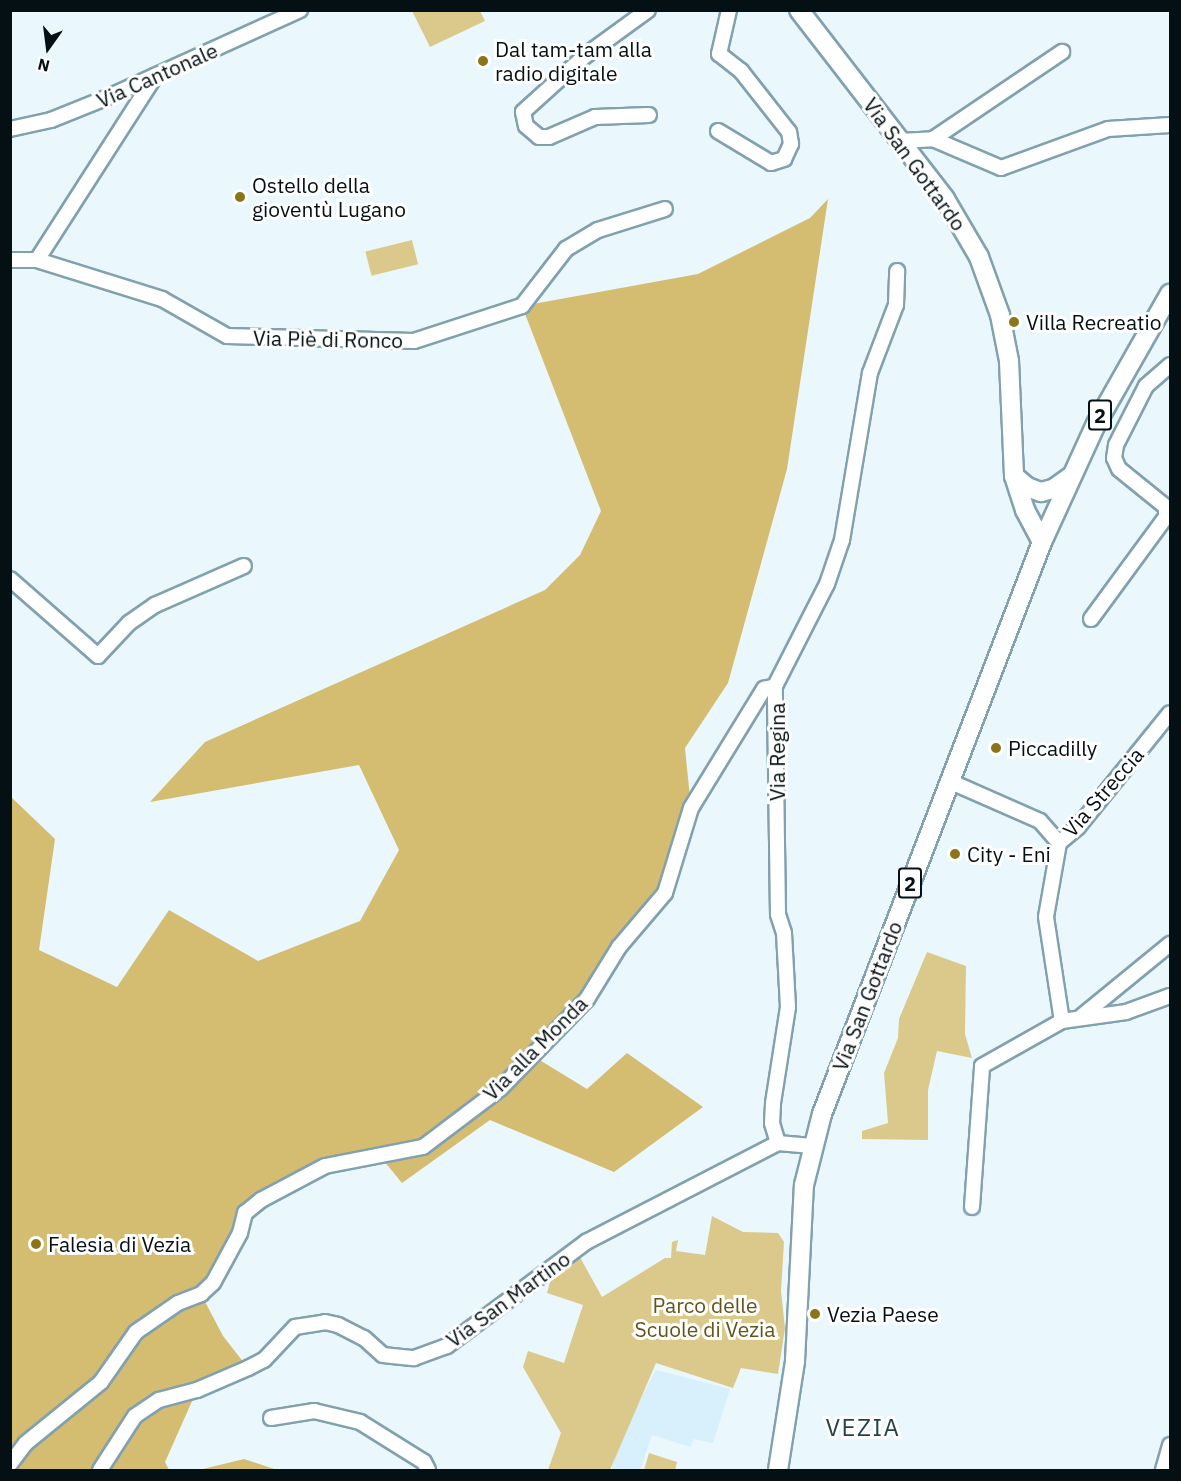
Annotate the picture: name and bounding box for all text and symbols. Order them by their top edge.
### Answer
north arrow [18,18,78,78]
place label: Dal tam-tam alla radio digitale [495,36,652,86]
street label: Via Cantonale [93,37,221,113]
text: N [36,54,52,77]
marker: Dal tam-tam alla radio digitale [476,54,490,68]
street label: Via San Gottardo [858,93,972,235]
place label: Ostello della gioventù Lugano [252,172,406,222]
marker: Ostello della gioventù Lugano [233,190,247,204]
place label: Villa Recreatio [1026,309,1161,335]
marker: Villa Recreatio [1007,315,1021,329]
street label: Via Piè di Ronco [253,325,403,353]
road number: 2 [1088,398,1112,432]
street label: Via Regina [764,703,790,801]
place label: Piccadilly [1008,735,1097,761]
marker: Piccadilly [989,741,1003,755]
street label: Via Streccia [1057,742,1149,842]
place label: City - Eni [967,841,1051,867]
marker: City - Eni [948,847,962,861]
road number: 2 [898,866,922,900]
street label: Via San Gottardo [827,918,907,1074]
street label: Via alla Monda [478,991,592,1105]
place label: Falesia di Vezia [48,1231,191,1257]
marker: Falesia di Vezia [29,1237,43,1251]
street label: Via San Martino [441,1246,575,1352]
park label: Parco delle Scuole di Vezia [635,1292,775,1342]
place label: Vezia Paese [827,1301,939,1327]
marker: Vezia Paese [808,1307,822,1321]
district label: VEZIA [825,1414,901,1442]

